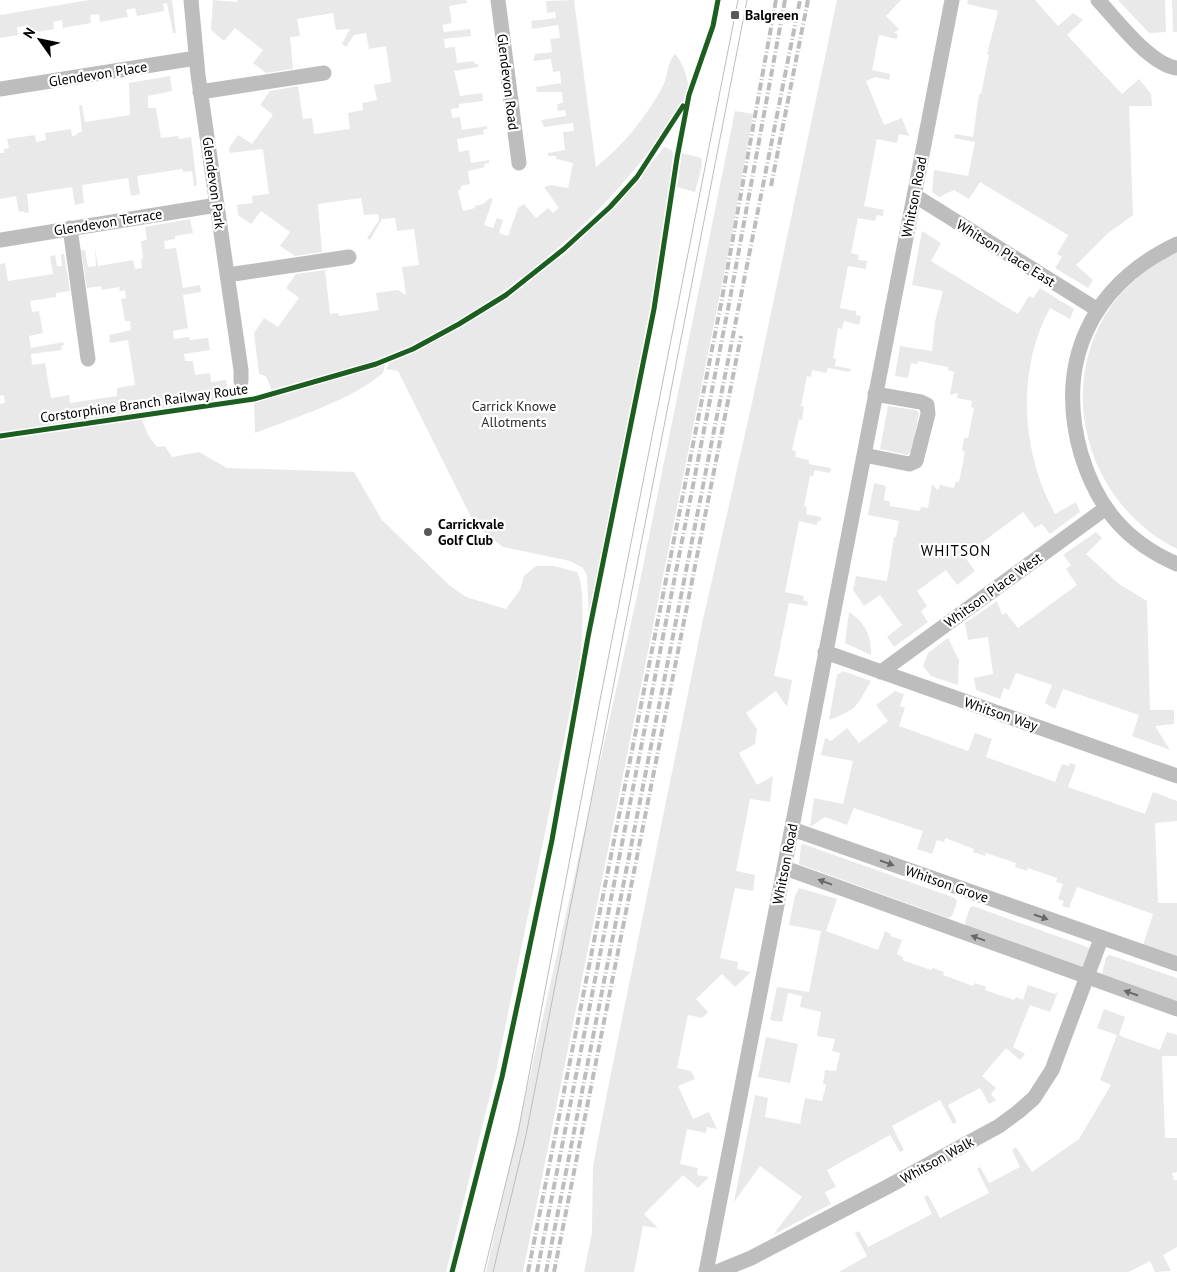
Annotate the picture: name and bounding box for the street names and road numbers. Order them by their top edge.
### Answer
street label: Glendevon Road [493,33,523,131]
street label: Glendevon Place [48,57,148,91]
street label: Glendevon Park [199,136,229,231]
street label: Whitson Road [897,155,931,239]
street label: Glendevon Terrace [53,205,163,239]
street label: Whitson Place East [953,215,1059,291]
street label: Corstorphine Branch Railway Route [39,379,249,427]
street label: Whitson Place West [940,548,1046,632]
street label: Whitson Way [962,693,1041,735]
street label: Whitson Road [768,822,802,906]
street label: Whitson Grove [903,861,991,907]
street label: Whitson Walk [897,1132,977,1188]

